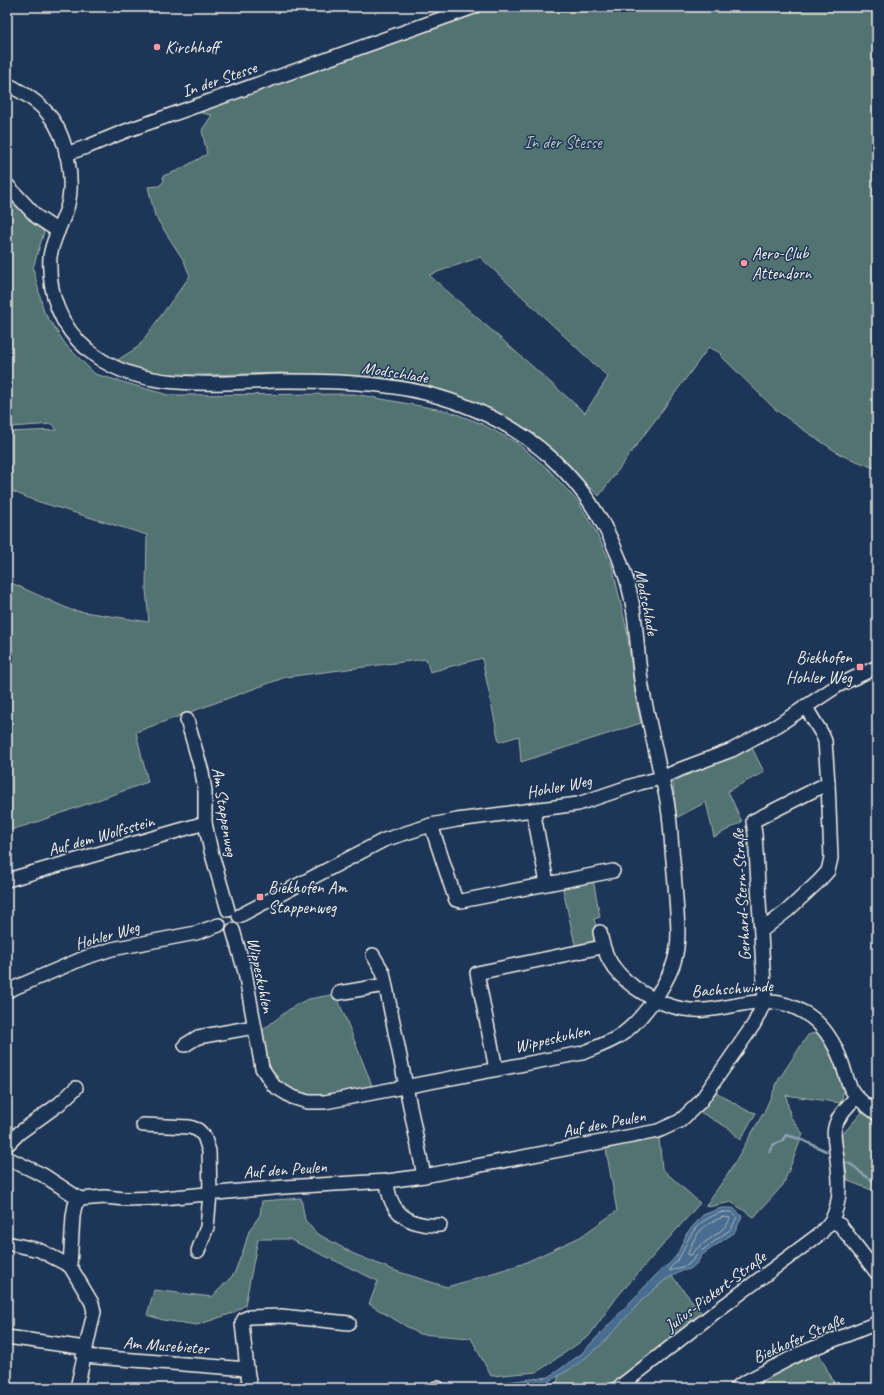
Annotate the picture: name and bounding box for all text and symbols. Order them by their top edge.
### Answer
place label: Kirchhoff [165,37,223,58]
marker: Kirchhoff [152,42,162,52]
street label: In der Stesse [179,56,261,102]
park label: In der Stesse [524,132,603,153]
place label: Aero-Club Attendorn [752,243,813,284]
marker: Aero-Club Attendorn [739,258,749,268]
street label: Modschlade [360,357,431,388]
street label: Modschlade [630,567,663,638]
place label: Biekhofen Hohler Weg [786,647,853,688]
marker: Biekhofen Hohler Weg [855,662,865,672]
street label: Am Stappenweg [207,766,242,859]
street label: Hohler Weg [525,770,594,803]
street label: Auf dem Wolfsstein [46,810,158,861]
street label: Gerhard-Stern-Straße [727,827,755,961]
place label: Biekhofen Am Stappenweg [268,877,348,918]
marker: Biekhofen Am Stappenweg [255,892,265,902]
street label: Hohler Weg [73,916,143,955]
street label: Wippeskuhlen [242,936,279,1016]
street label: Bachschwinde [691,975,775,1002]
street label: Wippeskuhlen [513,1019,593,1057]
street label: Auf den Peulen [561,1105,648,1142]
street label: Auf den Peulen [243,1156,328,1183]
street label: Julius-Pickert-Straße [660,1246,771,1337]
street label: Biekhofer Straße [749,1308,848,1368]
street label: Am Musebieter [123,1332,211,1359]

